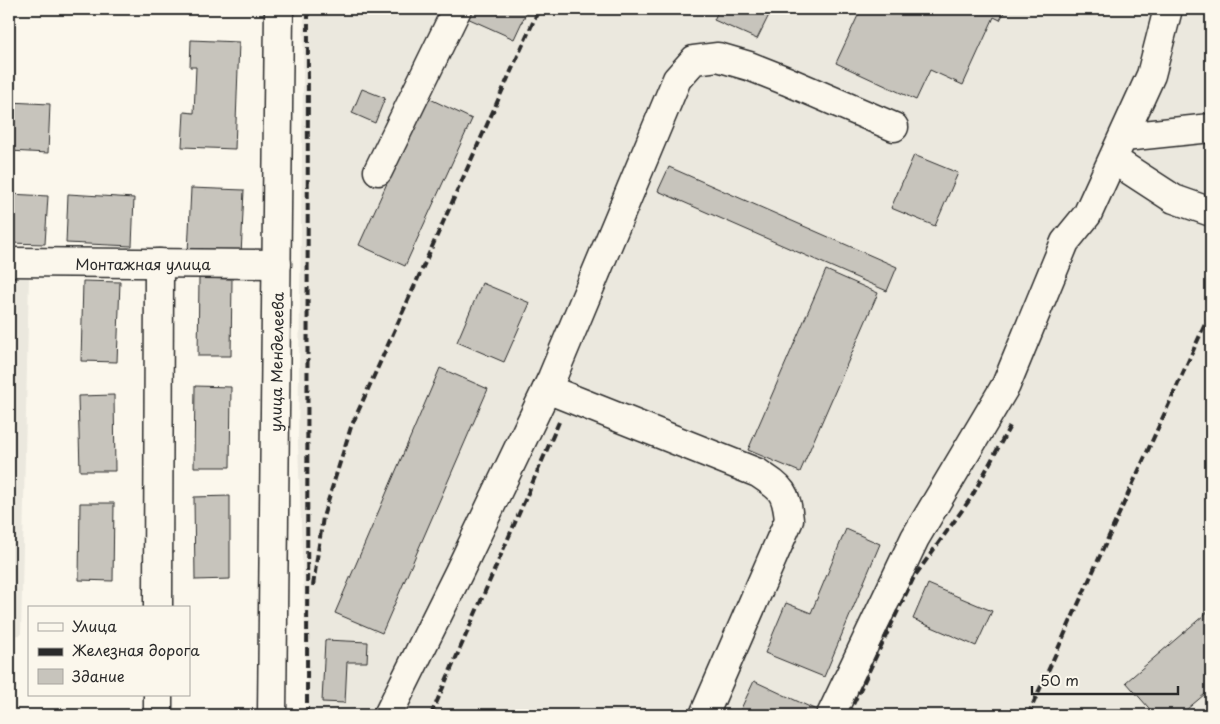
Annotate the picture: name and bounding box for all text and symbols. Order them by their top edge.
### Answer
street label: Монтажная улица [75,252,211,275]
street label: улица Менделеева [263,291,289,432]
legend [28,606,190,696]
text: Улица [72,614,117,637]
text: Железная дорога [72,638,200,661]
text: Здание [72,664,125,687]
scale bar [1032,664,1179,696]
text: 50 m [1040,668,1079,691]

